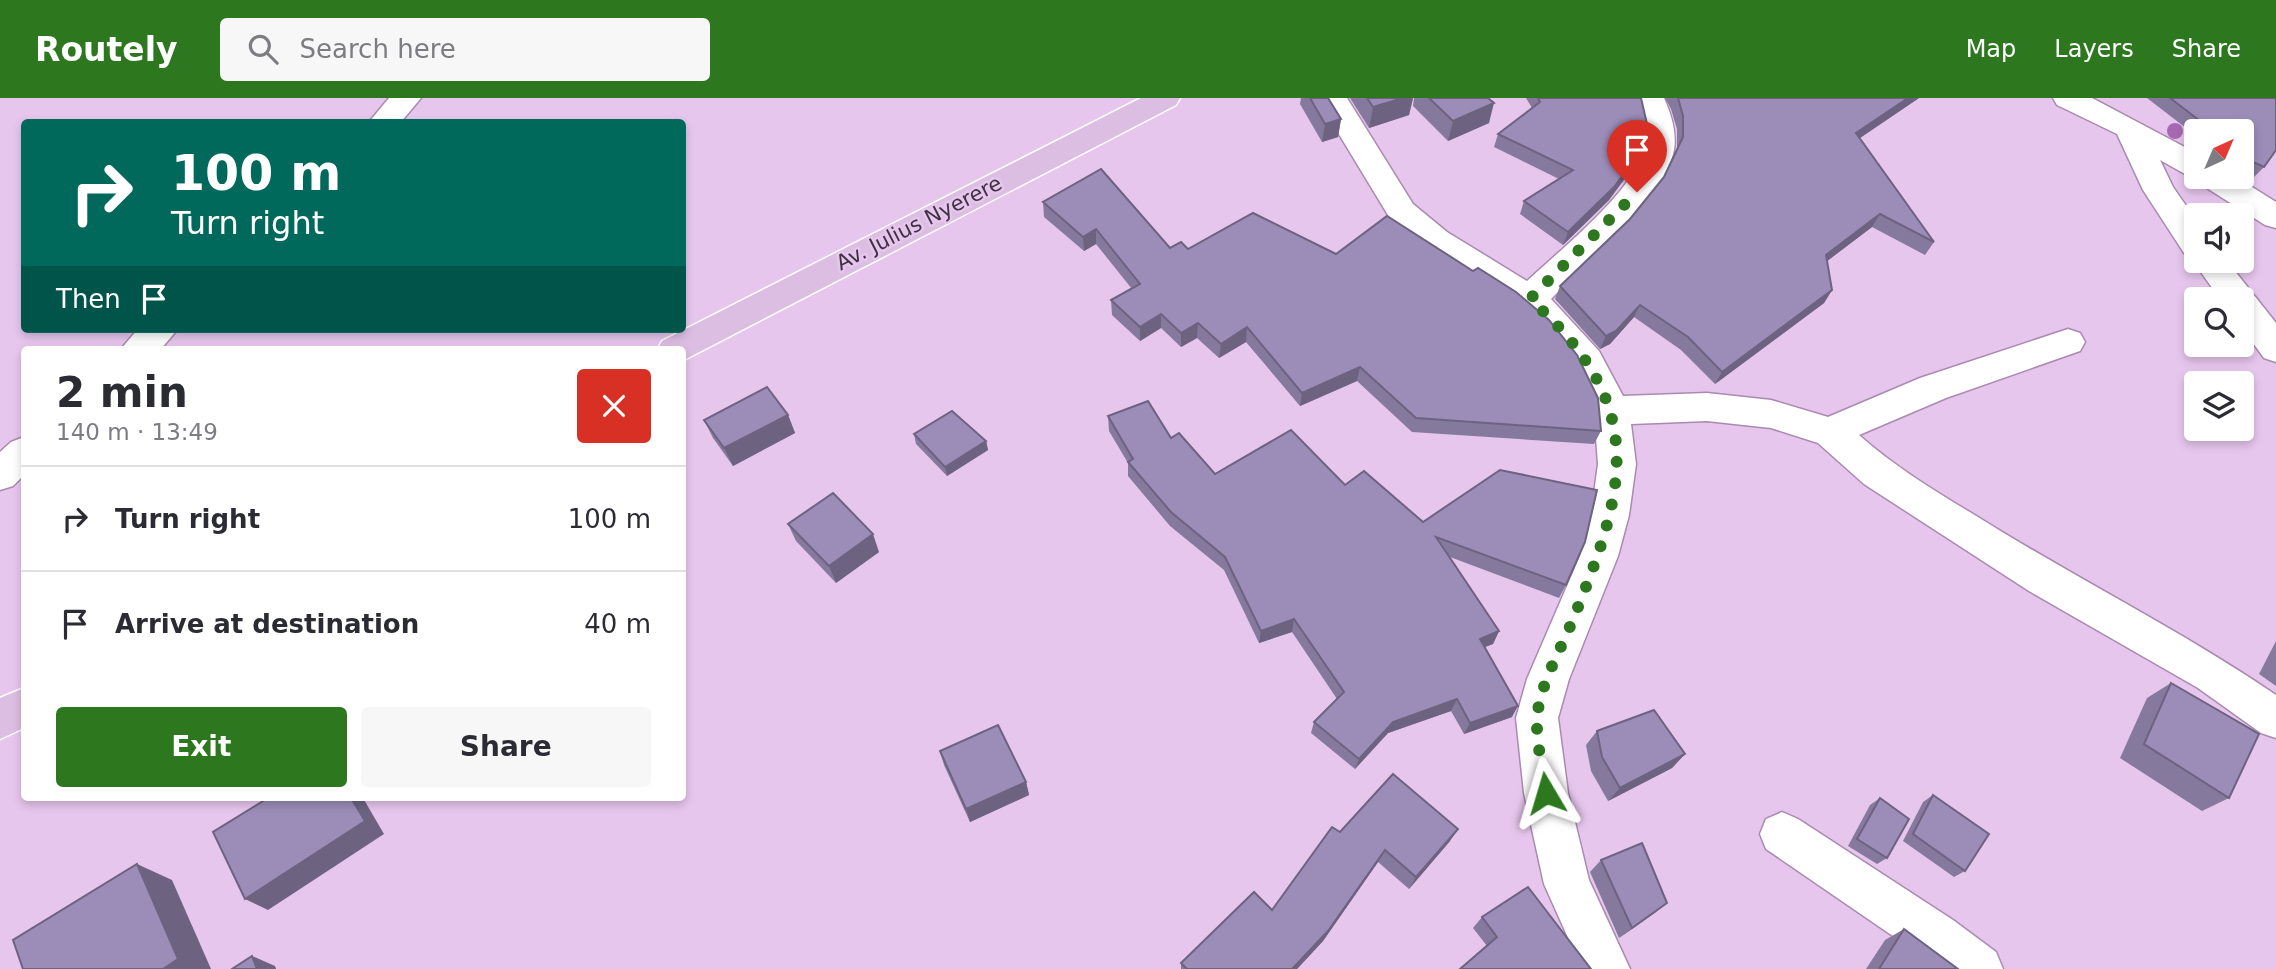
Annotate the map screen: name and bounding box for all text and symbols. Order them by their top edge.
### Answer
search box [220,18,710,81]
text: Routely [35,30,178,69]
icon: search [244,30,282,68]
text: Search here [300,34,456,64]
text: Map [1966,35,2016,63]
text: Layers [2054,35,2134,63]
text: Share [2172,35,2241,63]
north arrow [2184,119,2254,189]
map controls [2184,119,2254,441]
pin [1607,120,1667,192]
icon: arrive [1618,131,1656,169]
text: 100 m [171,145,341,202]
icon: right [56,147,147,238]
street label: Av. Julius Nyerere [832,171,1006,275]
button: sound [2184,203,2254,273]
text: Turn right [171,204,324,242]
icon: arrive [135,280,173,318]
text: Then [56,284,121,314]
button: search [2184,287,2254,357]
text: 2 min [56,368,188,417]
button: close [577,369,651,443]
button: layers [2184,371,2254,441]
text: 140 m · 13:49 [56,419,218,445]
icon: right [56,500,94,538]
text: Turn right [115,504,260,534]
text: 100 m [568,504,651,534]
icon: arrive [56,605,94,643]
text: Arrive at destination [115,609,419,639]
text: 40 m [584,609,651,639]
button: Exit [56,707,347,787]
button: Share [361,707,651,787]
position arrow [1509,756,1583,830]

